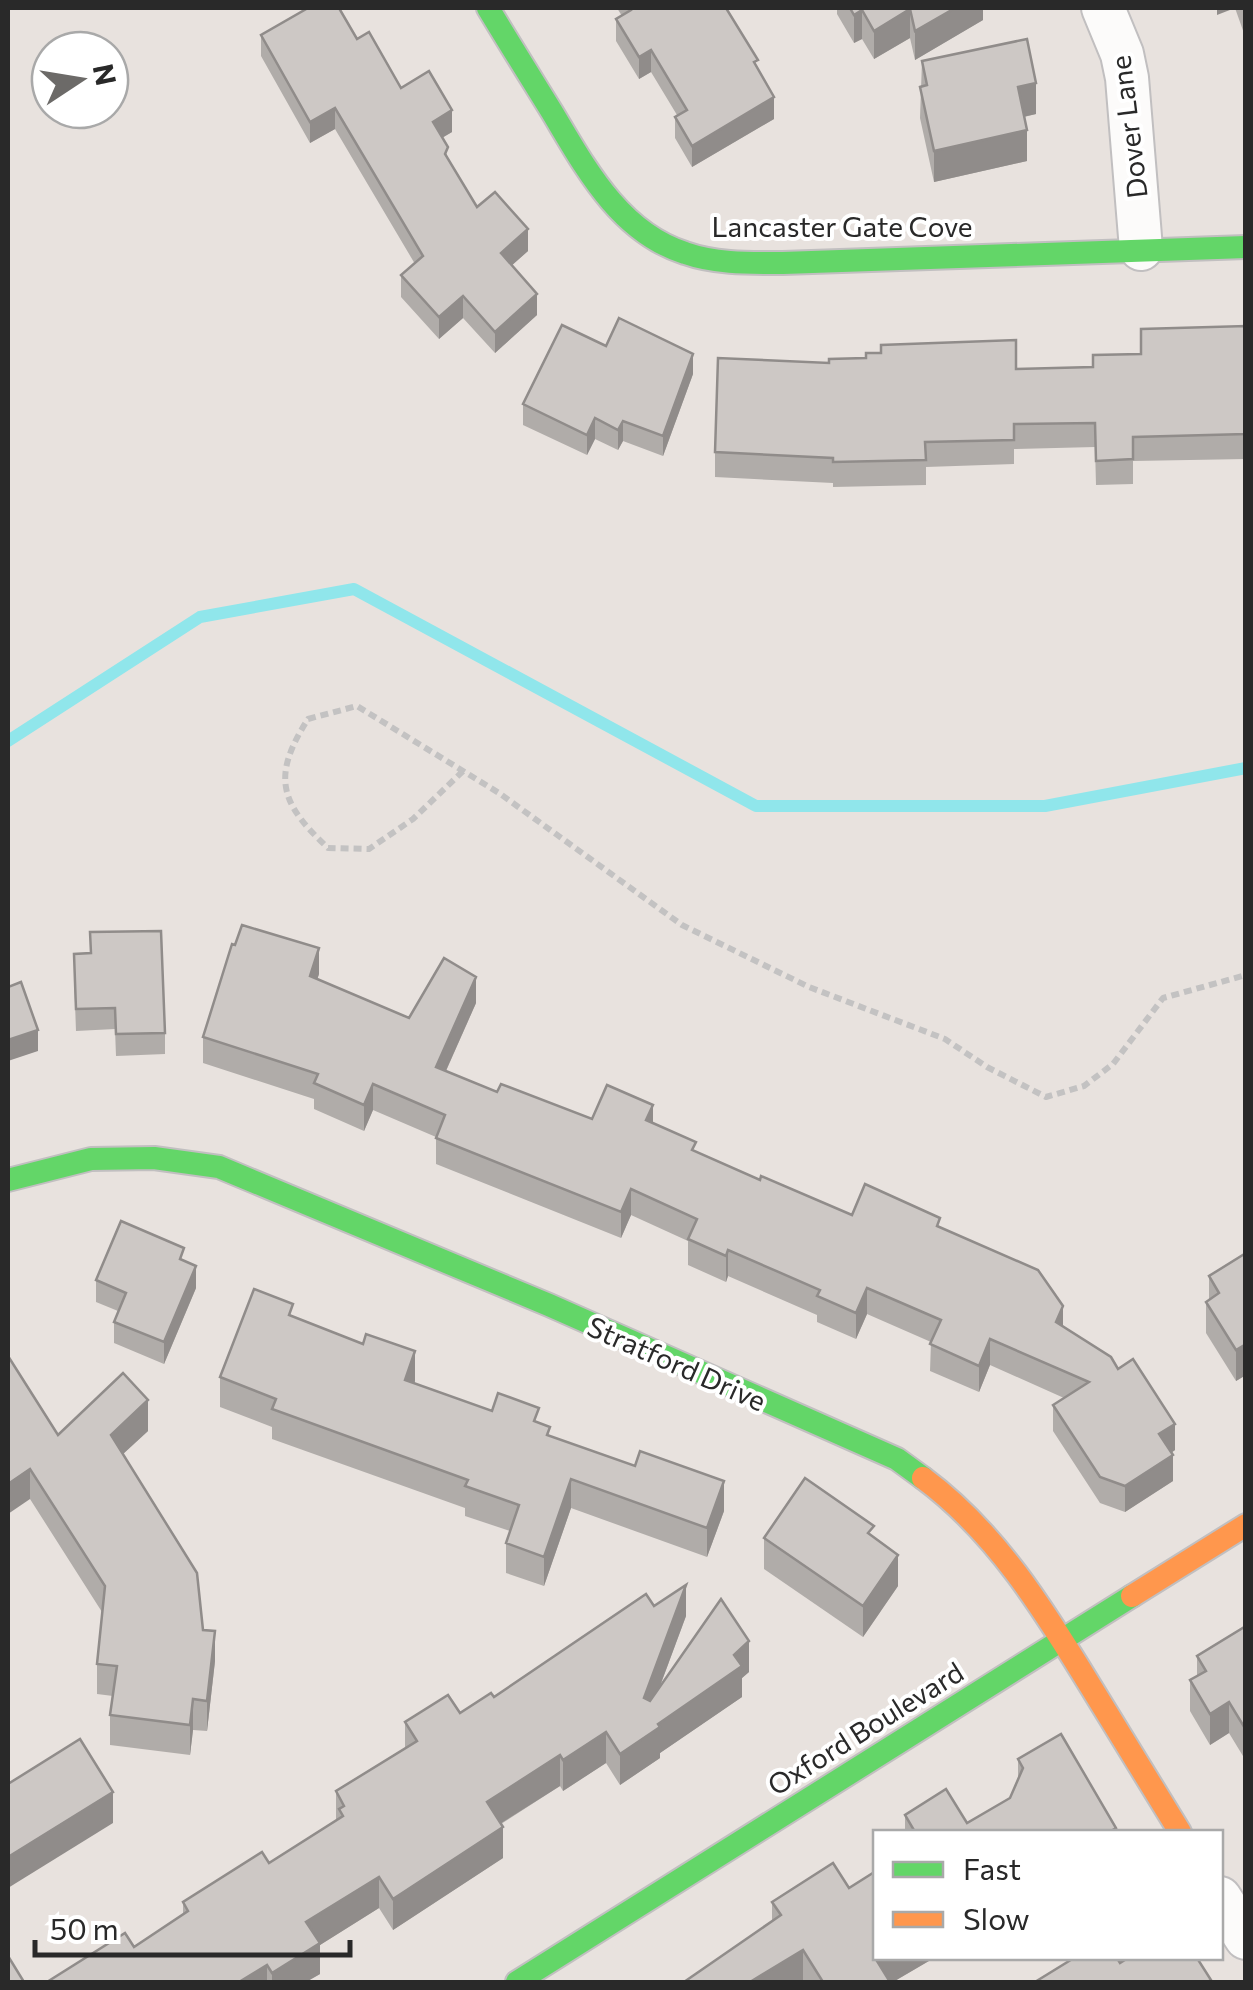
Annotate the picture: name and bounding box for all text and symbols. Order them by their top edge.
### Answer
north arrow [30,30,130,130]
street label: Dover Lane [1102,54,1154,200]
text: N [87,61,124,88]
street label: Lancaster Gate Cove [711,209,973,243]
street label: Stratford Drive [583,1308,771,1418]
street label: Oxford Boulevard [761,1654,969,1802]
legend [873,1830,1223,1960]
text: Fast [963,1849,1021,1886]
scale bar [35,1895,350,1957]
text: Slow [963,1899,1030,1936]
text: 50 m [50,1909,119,1946]

